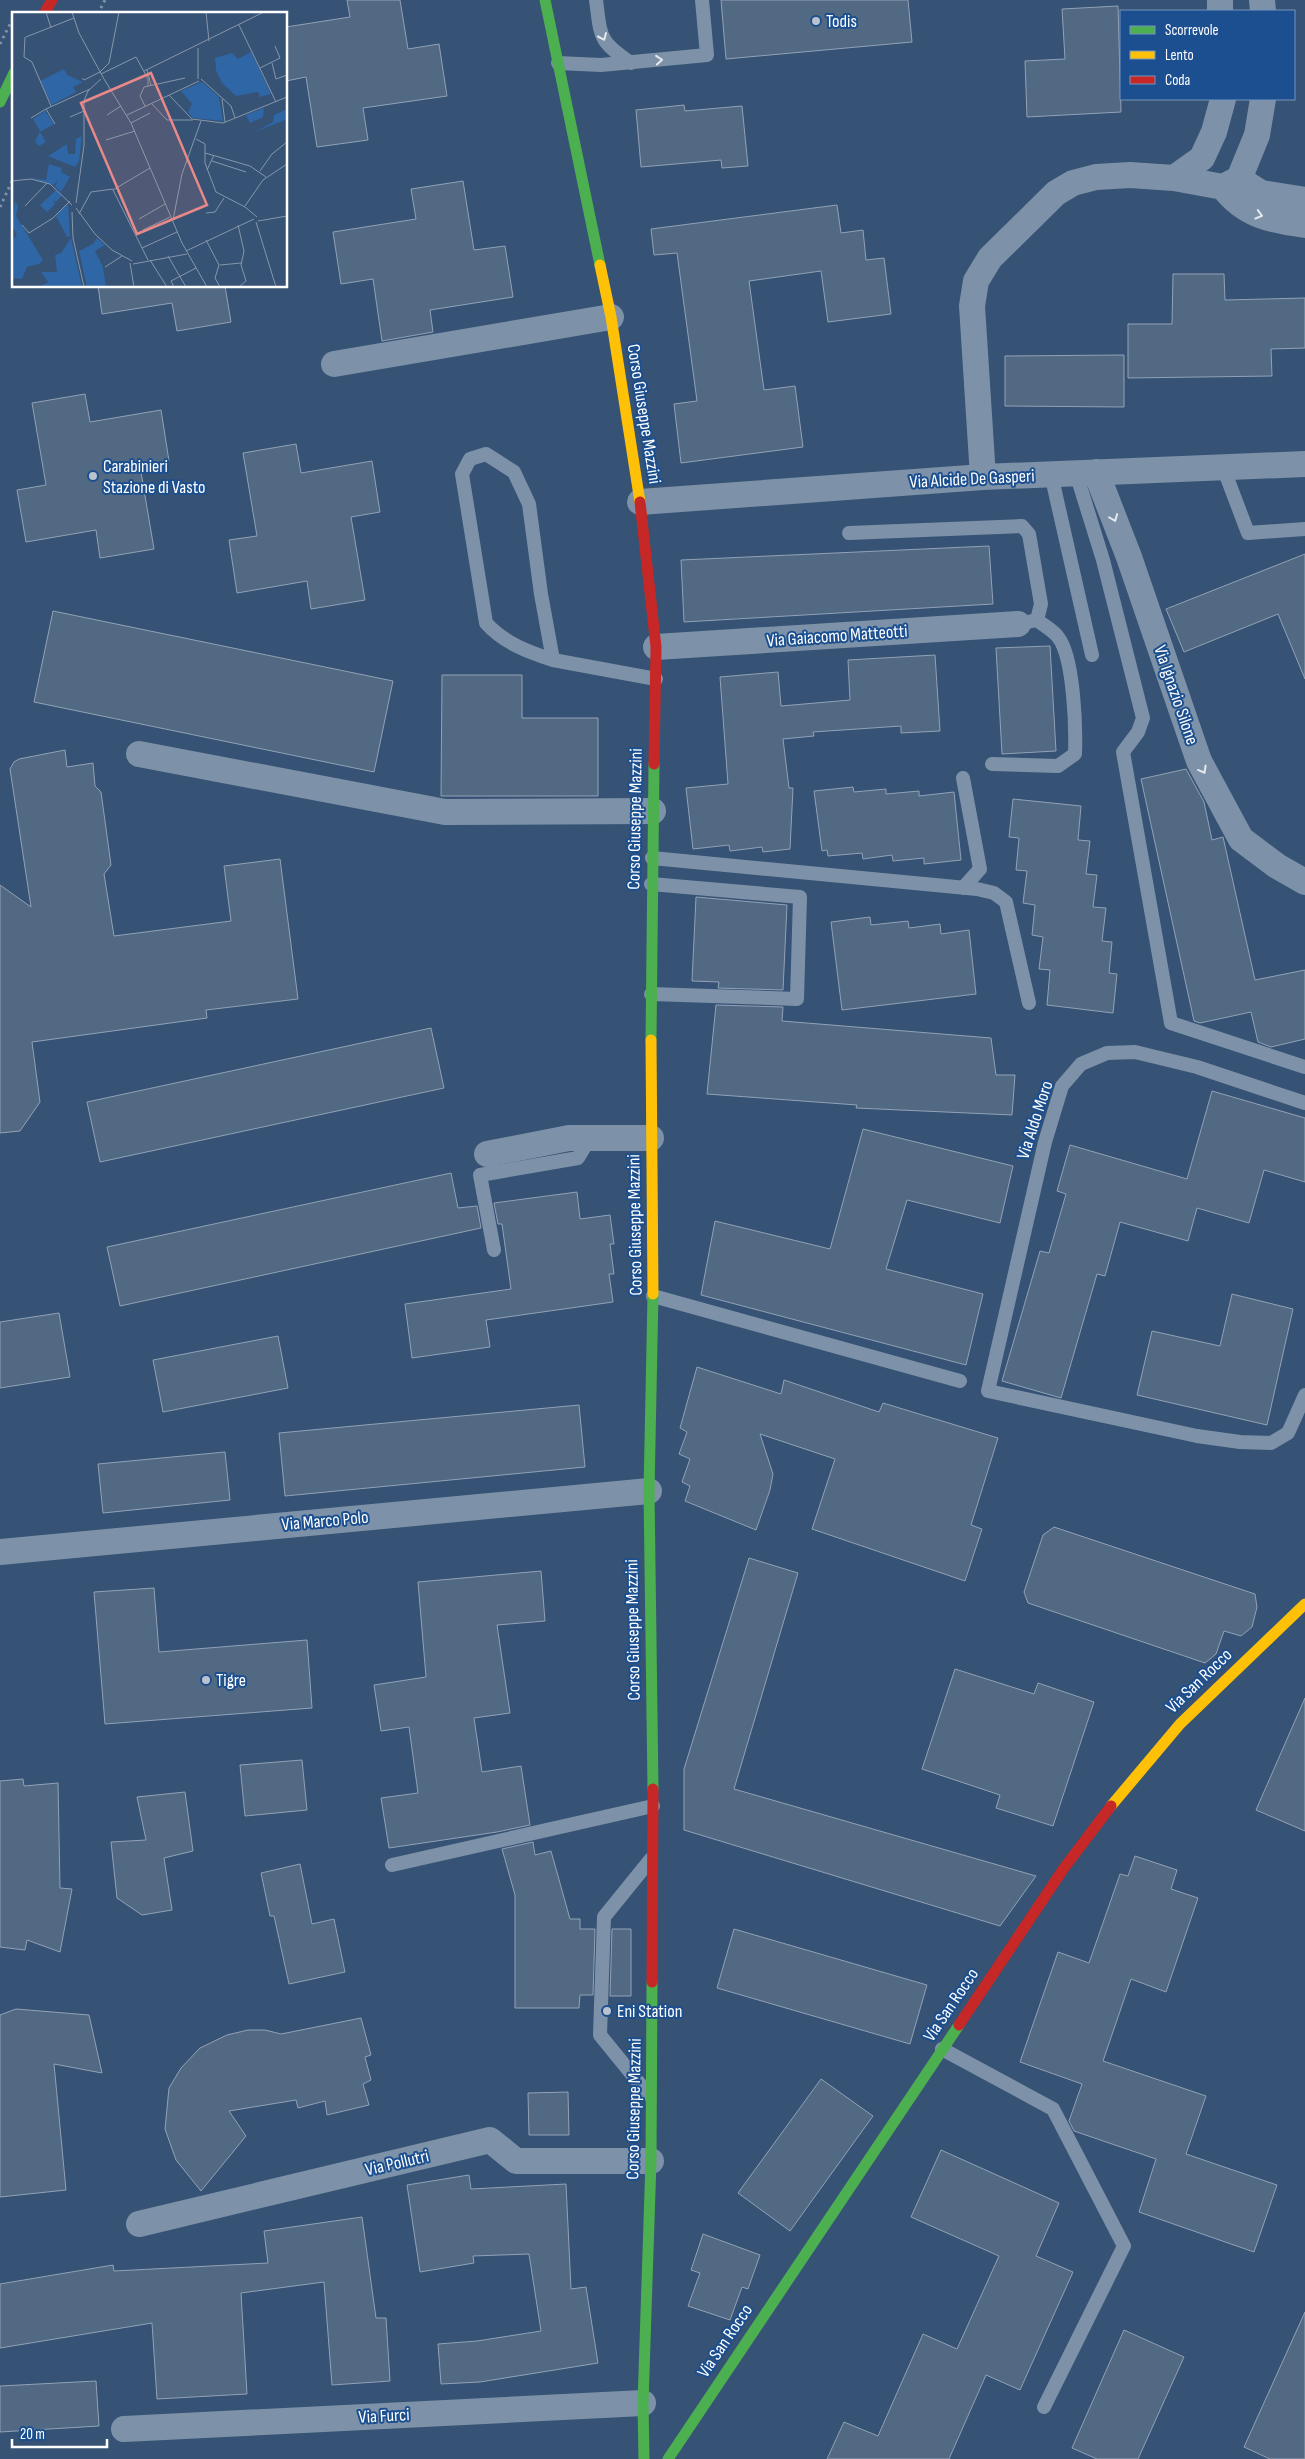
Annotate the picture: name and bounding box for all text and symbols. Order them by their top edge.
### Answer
legend [1120,10,1295,100]
place label: Todis [826,11,857,32]
inset map [12,12,288,288]
marker: Todis [810,15,822,27]
text: Scorrevole [1165,21,1219,40]
one-way arrow [597,32,607,41]
text: Lento [1165,46,1194,65]
one-way arrow [655,55,663,66]
text: Coda [1165,71,1191,90]
one-way arrow [1255,209,1263,220]
street label: Corso Giuseppe Mazzini [623,343,665,485]
place label: Carabinieri Stazione di Vasto [103,456,206,498]
street label: Via Alcide De Gasperi [909,465,1035,493]
marker: Carabinieri Stazione di Vasto [87,470,99,482]
one-way arrow [1108,513,1118,521]
street label: Via Gaiacomo Matteotti [766,621,908,651]
street label: Via Ignazio Silone [1149,643,1203,747]
street label: Corso Giuseppe Mazzini [623,748,647,890]
one-way arrow [1197,764,1207,773]
street label: Via Aldo Moro [1013,1078,1057,1162]
street label: Corso Giuseppe Mazzini [623,1154,647,1296]
street label: Via Marco Polo [281,1507,369,1535]
street label: Corso Giuseppe Mazzini [621,1559,645,1701]
street label: Via San Rocco [1162,1644,1236,1718]
place label: Tigre [216,1670,246,1691]
marker: Tigre [200,1674,212,1686]
street label: Via San Rocco [919,1964,983,2046]
place label: Eni Station [617,2001,682,2022]
marker: Eni Station [601,2005,613,2017]
street label: Corso Giuseppe Mazzini [622,2038,646,2180]
street label: Via Pollutri [363,2146,431,2180]
street label: Via San Rocco [693,2300,757,2382]
street label: Via Furci [358,2404,410,2428]
scale bar [12,2416,108,2448]
text: 20 m [20,2425,45,2444]

